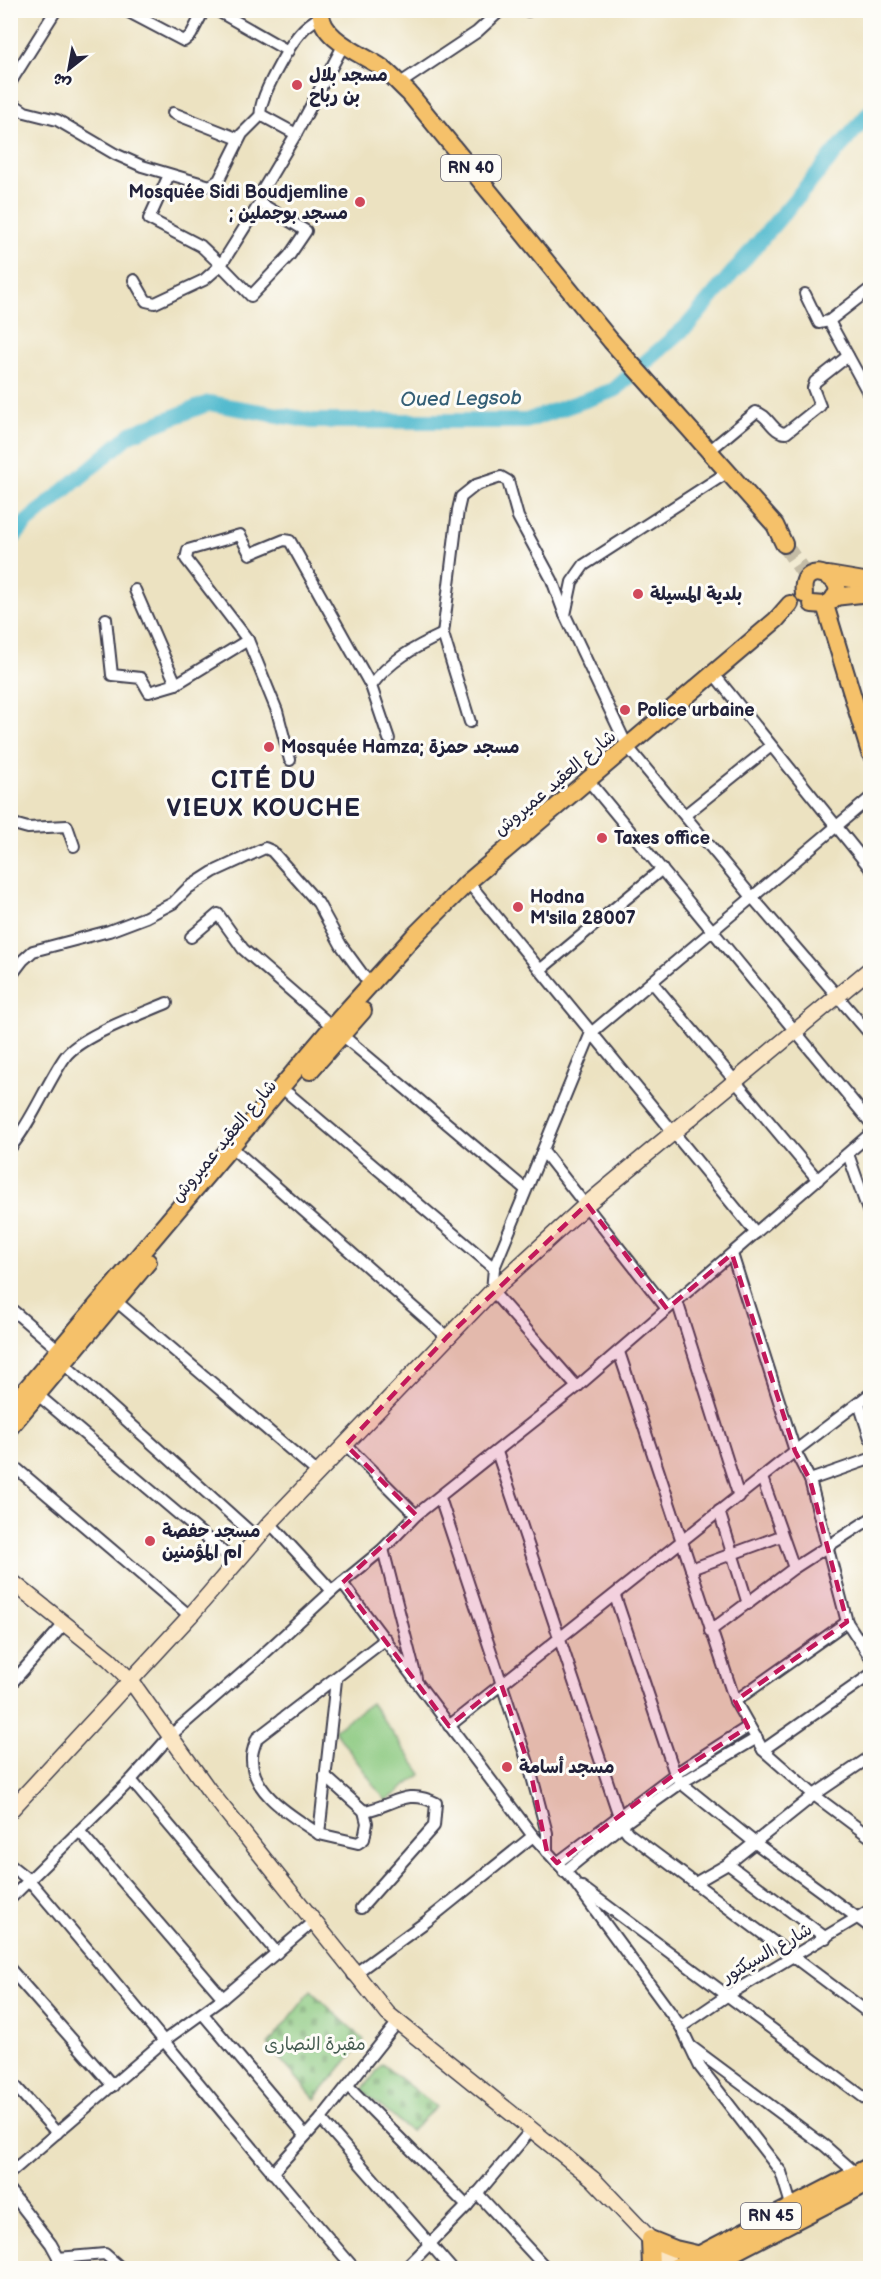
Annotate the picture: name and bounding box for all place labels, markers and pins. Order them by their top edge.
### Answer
place label: مسجد بلال بن رباح [309,65,388,107]
marker: مسجد بلال بن رباح [290,78,304,92]
place label: Mosquée Sidi Boudjemline ; مسجد بوجملين [129,182,348,224]
marker: Mosquée Sidi Boudjemline ; مسجد بوجملين [353,195,367,209]
place label: بلدية المسيلة [650,584,742,605]
marker: بلدية المسيلة [631,587,645,601]
place label: Police urbaine [637,700,755,721]
marker: Police urbaine [618,703,632,717]
place label: Mosquée Hamza; مسجد حمزة [281,737,519,758]
marker: Mosquée Hamza; مسجد حمزة [262,740,276,754]
place label: Taxes office [614,828,710,849]
marker: Taxes office [595,831,609,845]
place label: Hodna M'sila 28007 [530,887,636,929]
marker: Hodna M'sila 28007 [511,900,525,914]
place label: مسجد حفصة ام المؤمنين [162,1521,260,1566]
marker: مسجد حفصة ام المؤمنين [143,1534,157,1548]
place label: مسجد أسامة [519,1756,614,1778]
marker: مسجد أسامة [500,1760,514,1774]

